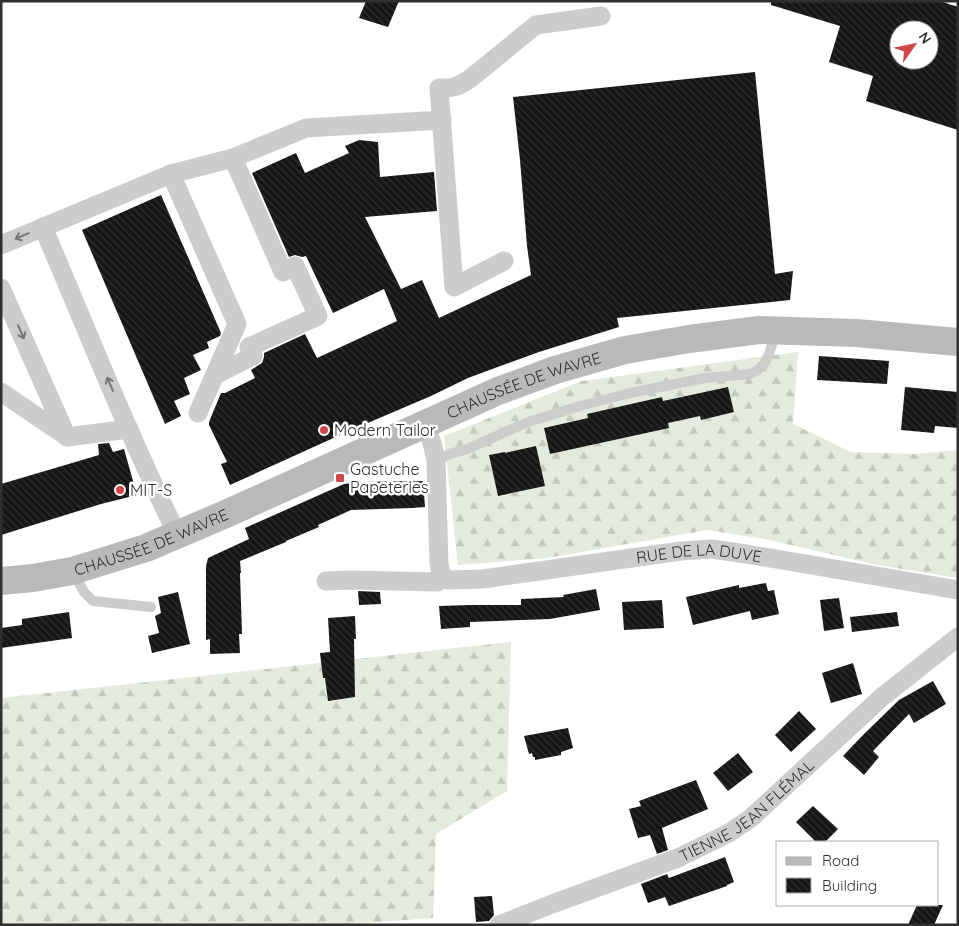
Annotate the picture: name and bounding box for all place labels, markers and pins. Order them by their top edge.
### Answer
place label: Modern Tailor [334,420,436,440]
marker: Modern Tailor [318,424,330,436]
place label: Gastuche Papeteries [350,459,428,497]
marker: Gastuche Papeteries [334,472,346,484]
place label: MIT-S [130,480,172,500]
marker: MIT-S [114,484,126,496]

